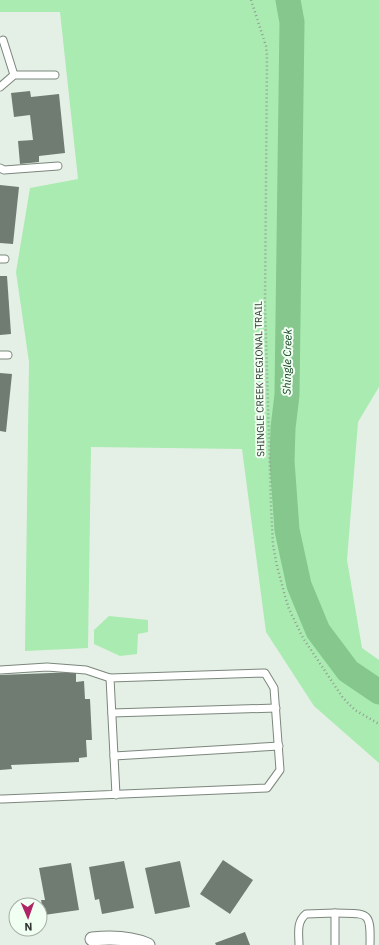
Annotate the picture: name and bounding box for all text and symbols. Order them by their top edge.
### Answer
street label: SHINGLE CREEK REGIONAL TRAIL [252,301,267,457]
water label: Shingle Creek [279,329,295,395]
north arrow [8,897,48,937]
text: N [24,920,33,934]

